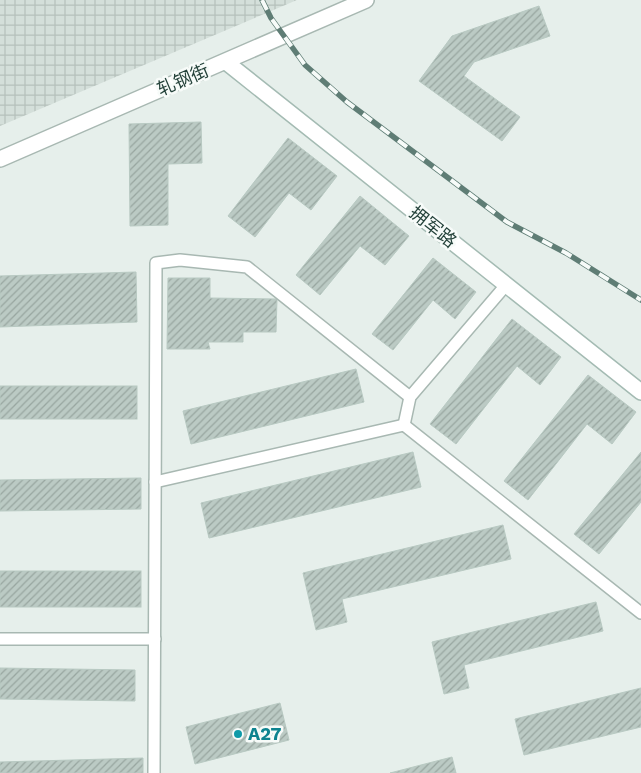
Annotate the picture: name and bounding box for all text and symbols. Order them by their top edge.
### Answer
street label: 轧钢街 [154,59,212,100]
street label: 拥军路 [406,201,461,252]
place label: A27 [248,723,282,744]
marker: A27 [232,728,244,740]

